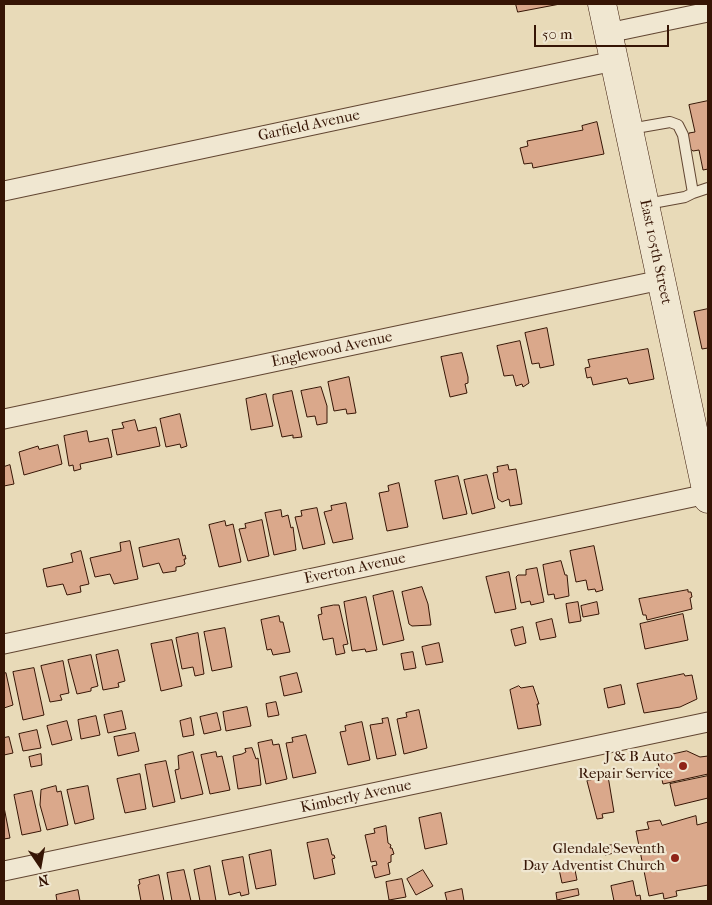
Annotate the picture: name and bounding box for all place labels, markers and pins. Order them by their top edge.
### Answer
place label: J & B Auto Repair Service [578,748,673,783]
marker: J & B Auto Repair Service [677,760,689,772]
place label: Glendale Seventh Day Adventist Church [523,840,665,875]
marker: Glendale Seventh Day Adventist Church [669,852,681,864]

